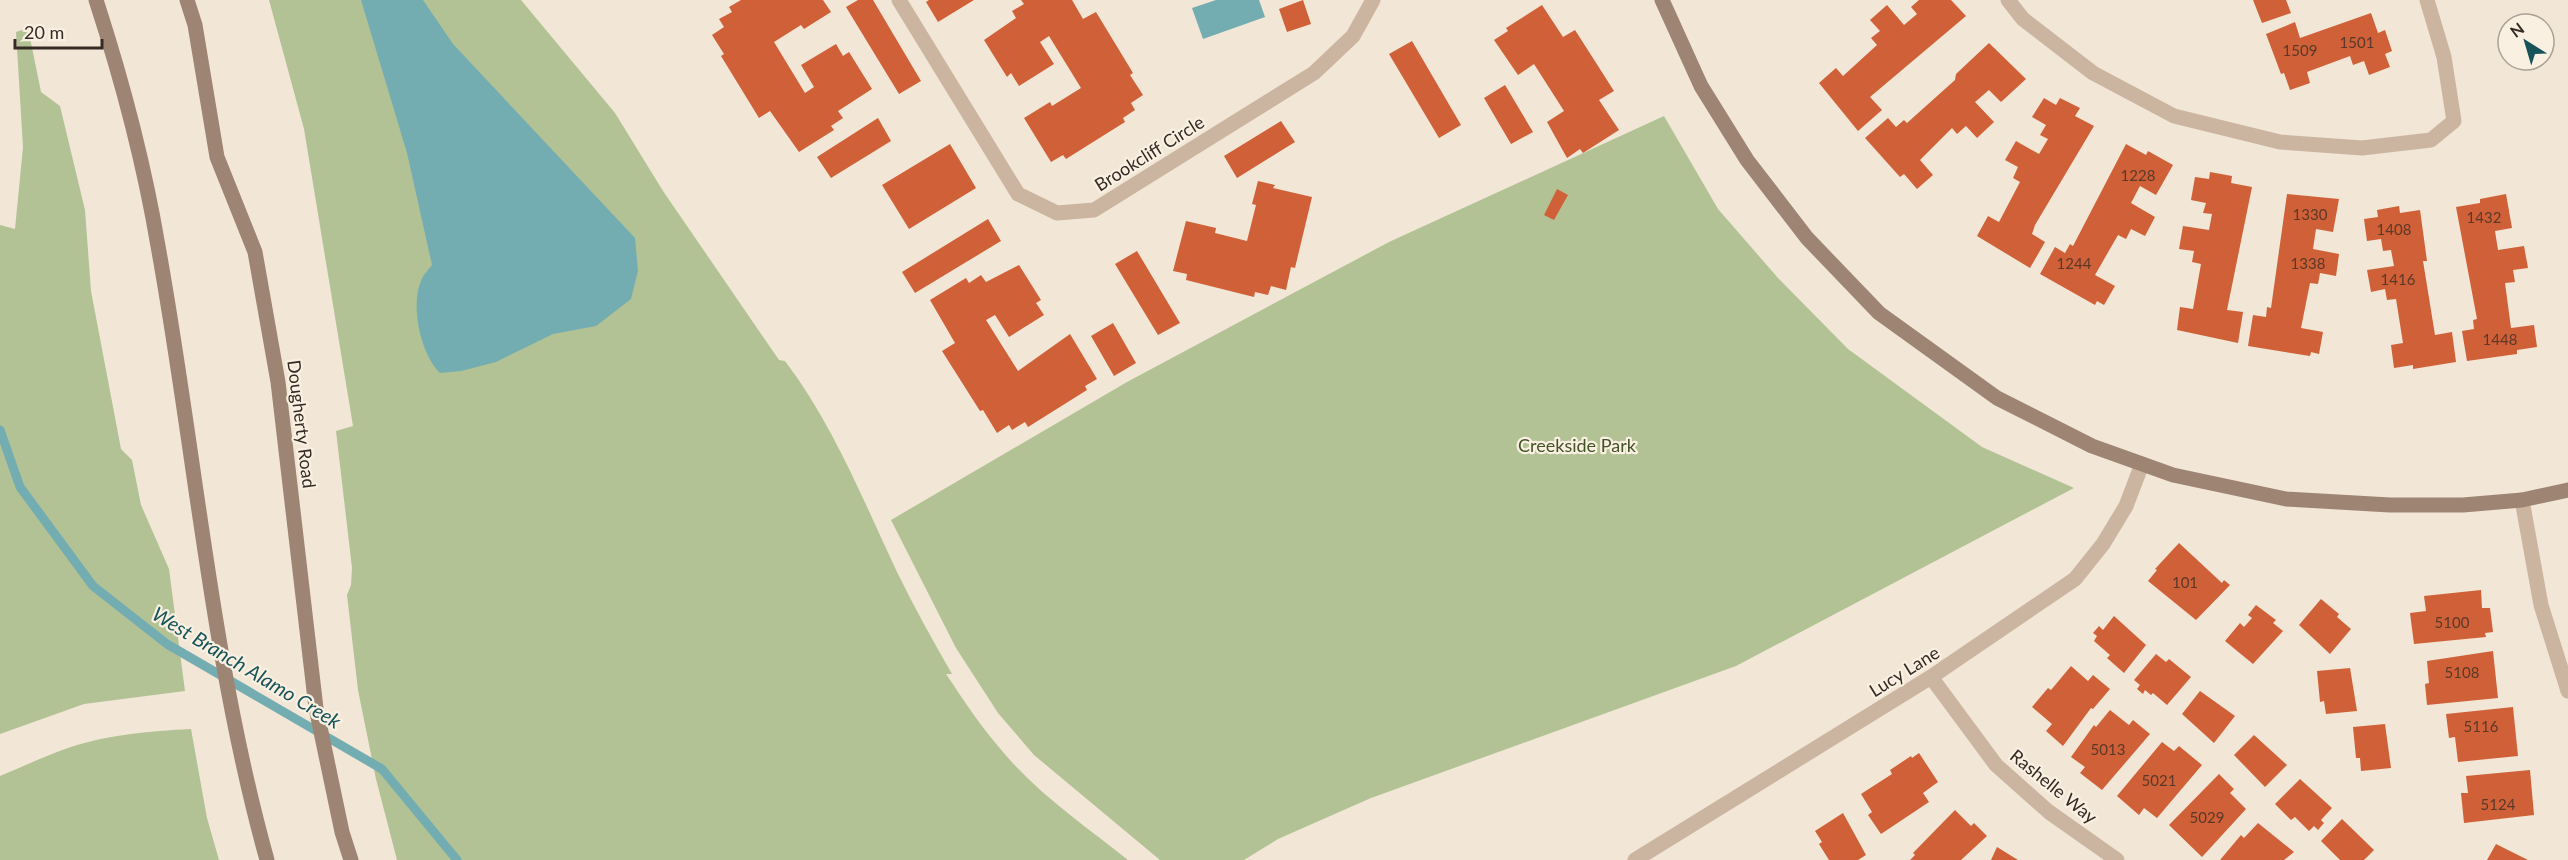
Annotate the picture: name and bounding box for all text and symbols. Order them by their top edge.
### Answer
scale bar [15,12,102,50]
north arrow [2496,12,2556,72]
text: N [2506,18,2527,41]
text: 20 m [24,21,64,43]
house number: 1501 [2340,33,2374,51]
house number: 1509 [2283,41,2317,59]
street label: Brookcliff Circle [1090,111,1208,195]
house number: 1228 [2121,166,2155,184]
house number: 1330 [2293,205,2328,223]
house number: 1432 [2467,208,2501,226]
house number: 1408 [2377,220,2411,238]
house number: 1244 [2057,254,2092,272]
house number: 1338 [2291,254,2325,272]
house number: 1416 [2381,270,2416,288]
house number: 1448 [2483,330,2517,348]
street label: Dougherty Road [283,359,321,489]
park label: Creekside Park [1518,434,1637,456]
house number: 101 [2172,573,2198,591]
water label: West Branch Alamo Creek [148,601,346,733]
house number: 5100 [2435,613,2470,631]
street label: Lucy Lane [1865,641,1943,701]
house number: 5108 [2445,663,2479,681]
house number: 5116 [2464,717,2499,735]
house number: 5013 [2091,740,2125,758]
street label: Rashelle Way [2006,744,2102,828]
house number: 5021 [2142,771,2176,789]
house number: 5124 [2481,795,2516,813]
house number: 5029 [2190,808,2224,826]

